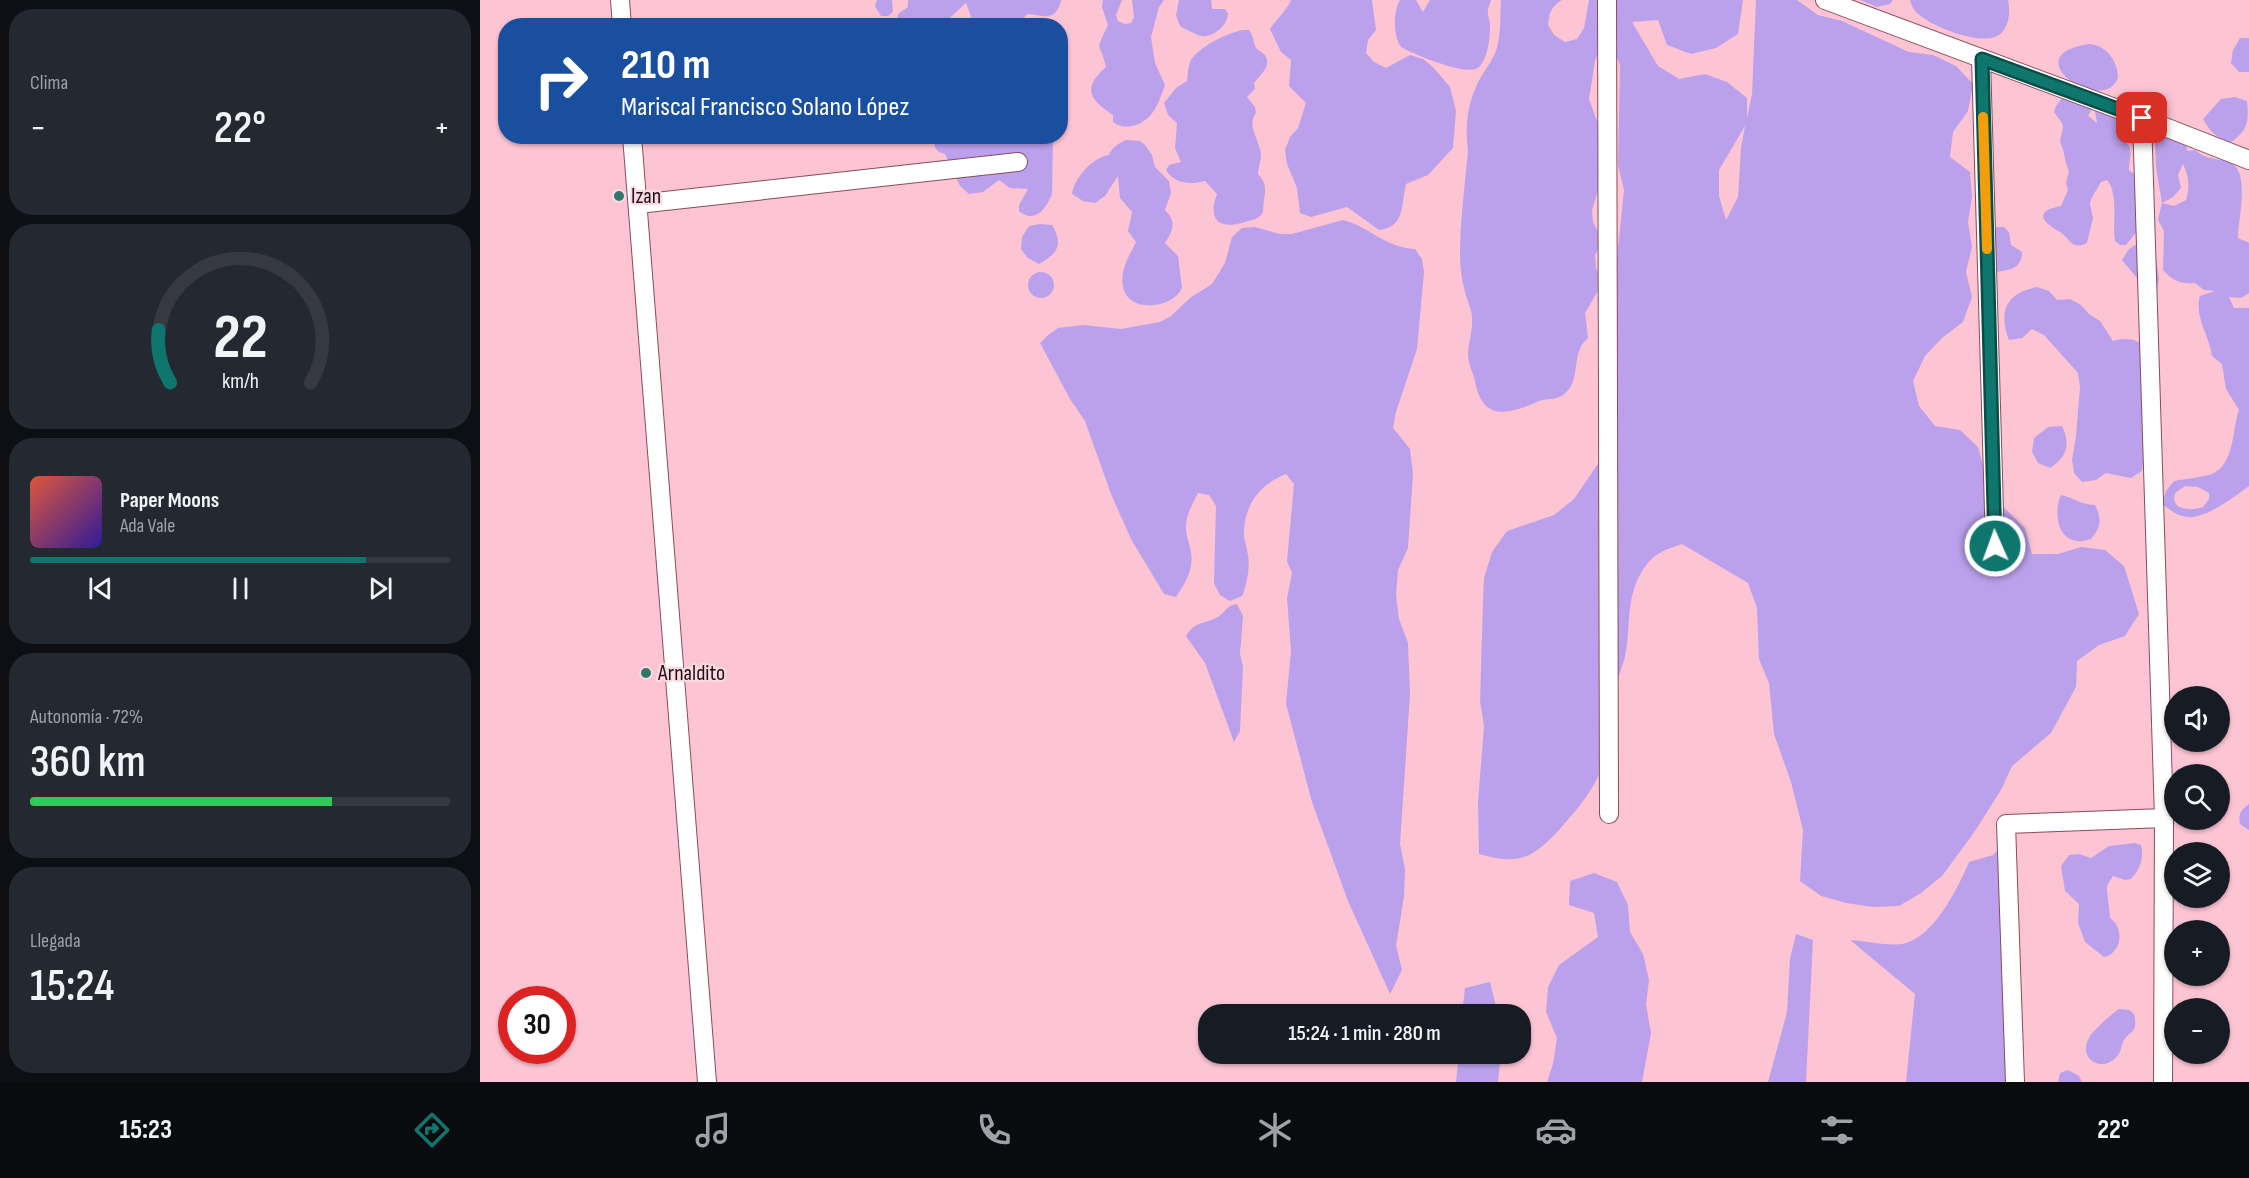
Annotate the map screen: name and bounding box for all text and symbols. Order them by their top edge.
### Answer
text: 210 m [621,40,710,91]
icon: right [522,42,600,120]
text: Clima [30,71,68,95]
text: Mariscal Francisco Solano López [621,91,909,123]
pin [2116,92,2167,143]
text: 22° [214,101,266,156]
icon: arrive [2125,101,2158,134]
text: − [30,108,46,148]
text: + [434,108,450,148]
place label: Izan [631,183,661,210]
marker: Izan [612,189,626,203]
text: 22 [213,302,267,377]
text: km/h [221,370,259,395]
text: Paper Moons [120,487,219,514]
text: Ada Vale [120,514,175,538]
position arrow [1963,514,2027,578]
icon: previous [84,572,117,605]
icon: pause [224,572,257,605]
icon: next [364,572,397,605]
place label: Arnaldito [657,660,725,687]
marker: Arnaldito [639,666,653,680]
map controls [2164,686,2230,1064]
button: sound [2164,686,2230,752]
text: Autonomía · 72% [30,705,143,729]
text: 360 km [30,735,146,790]
button: search [2164,764,2230,830]
button: layers [2164,842,2230,908]
button: + [2164,920,2230,986]
text: Llegada [30,929,81,953]
text: 15:24 [30,959,114,1014]
speed limit sign: 30 [498,986,576,1064]
button: − [2164,998,2230,1064]
text: 15:24 · 1 min · 280 m [1288,1020,1441,1047]
icon: directions [411,1109,453,1151]
icon: music [692,1109,734,1151]
icon: phone [973,1109,1015,1151]
icon: climate [1254,1109,1296,1151]
icon: car [1535,1109,1577,1151]
icon: filters [1816,1109,1858,1151]
text: 15:23 [120,1114,172,1146]
text: 22° [2097,1114,2129,1146]

